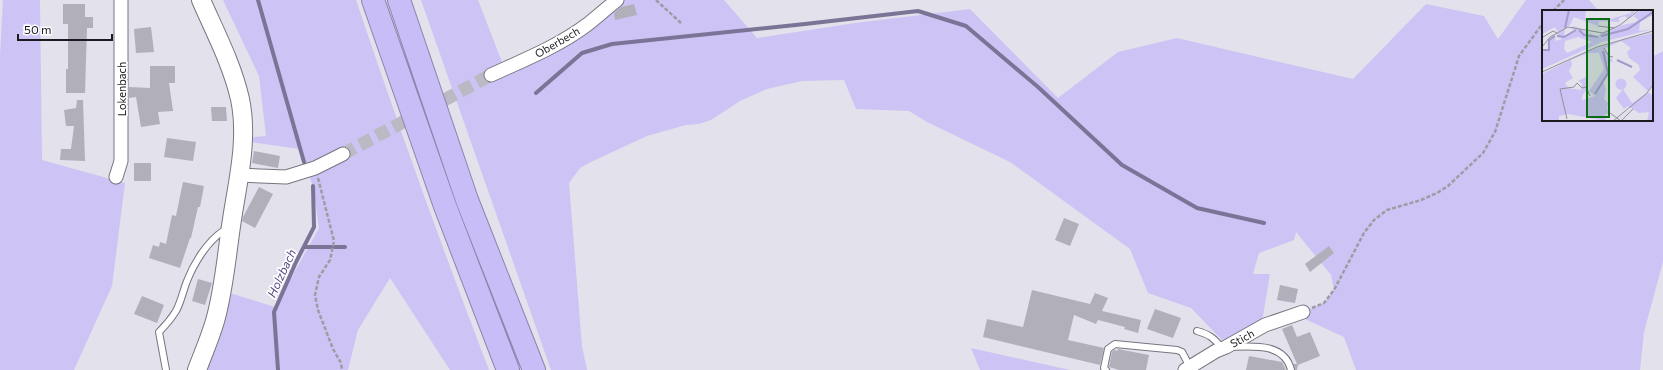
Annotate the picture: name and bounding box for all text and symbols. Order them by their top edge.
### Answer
inset map [1542,10,1653,121]
scale bar [18,16,112,42]
text: 50 m [24,22,52,36]
street label: Oberbech [532,24,582,60]
street label: Lokenbach [115,62,128,116]
water label: Holzbach [264,247,298,299]
street label: Stich [1228,326,1256,350]

